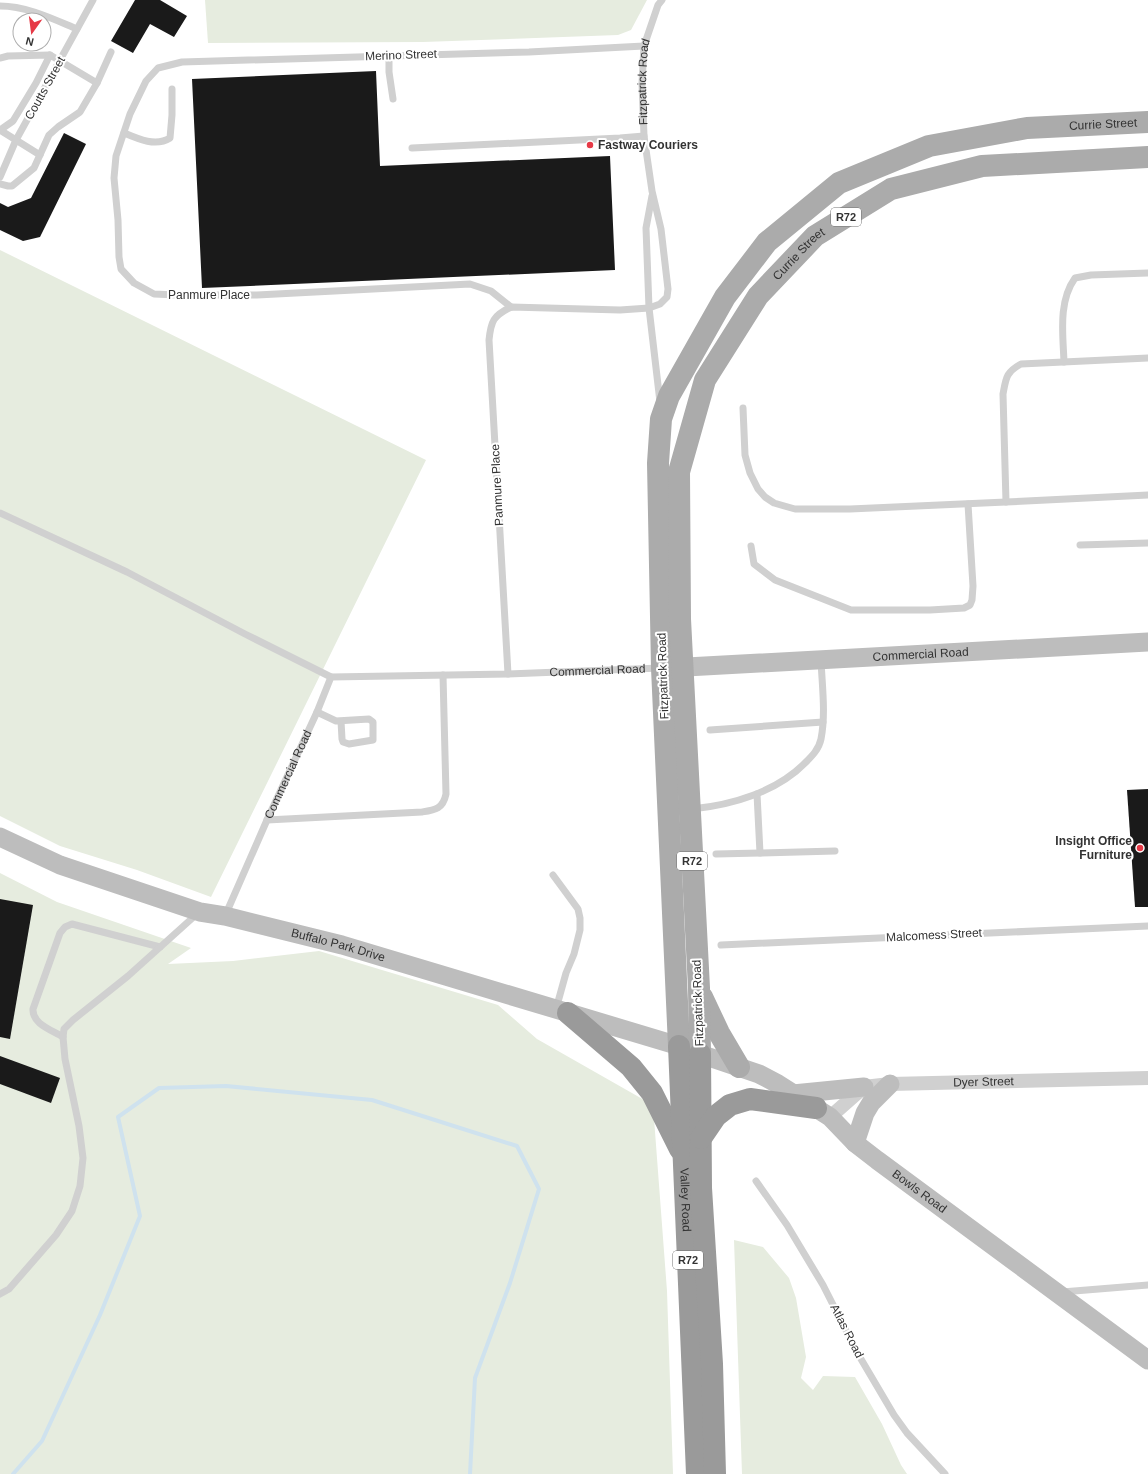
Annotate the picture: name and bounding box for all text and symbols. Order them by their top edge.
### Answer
north arrow [12,12,52,52]
text: N [24,35,35,48]
street label: Fitzpatrick Road [635,37,653,126]
street label: Merino Street [365,47,438,63]
street label: Coutts Street [22,53,68,122]
street label: Currie Street [1069,116,1138,133]
place label: Fastway Couriers [598,138,698,152]
marker: Fastway Couriers [585,140,595,150]
road number: R72 [831,208,861,226]
street label: Currie Street [770,225,828,283]
street label: Panmure Place [168,288,250,302]
street label: Panmure Place [488,443,506,526]
street label: Fitzpatrick Road [654,632,672,720]
street label: Commercial Road [872,645,969,664]
street label: Commercial Road [549,662,646,679]
street label: Commercial Road [262,728,315,821]
place label: Insight Office Furniture [1055,834,1132,862]
marker: Insight Office Furniture [1135,843,1145,853]
road number: R72 [677,852,707,870]
street label: Malcomess Street [886,925,983,945]
street label: Buffalo Park Drive [290,926,387,965]
street label: Fitzpatrick Road [689,959,707,1047]
street label: Dyer Street [953,1074,1015,1090]
street label: Bowls Road [889,1167,949,1216]
street label: Valley Road [677,1168,694,1232]
road number: R72 [673,1251,703,1269]
street label: Atlas Road [827,1302,867,1360]

